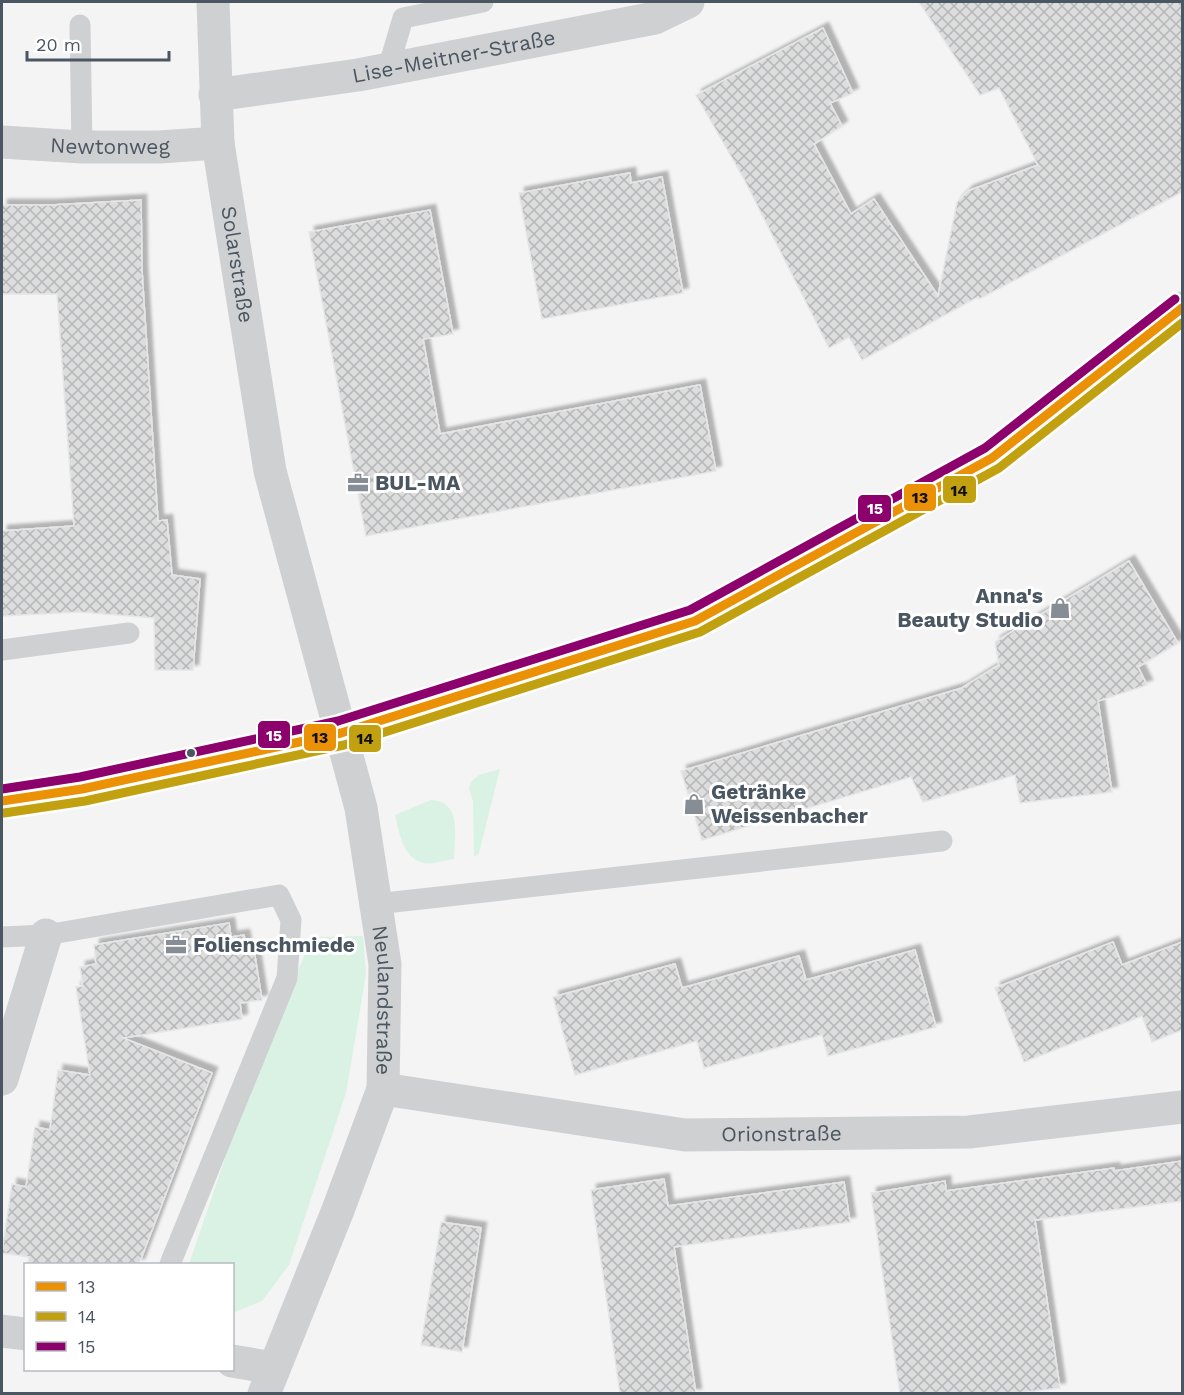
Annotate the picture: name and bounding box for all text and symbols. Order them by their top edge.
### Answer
scale bar [27,24,170,62]
street label: Lise-Meitner-Straße [350,24,557,88]
text: 20 m [36,34,81,55]
street label: Newtonweg [49,132,171,159]
street label: Solarstraße [216,204,259,324]
place label: BUL-MA [375,470,461,495]
office icon: BUL-MA [346,471,370,495]
line badge: 14 [942,475,977,504]
text: 14 [950,481,968,500]
line badge: 13 [903,483,937,512]
text: 13 [912,488,928,507]
line badge: 15 [857,494,892,523]
text: 15 [867,499,883,518]
place label: Anna's Beauty Studio [897,583,1043,632]
shop icon: Anna's Beauty Studio [1048,596,1072,620]
line badge: 15 [257,720,291,749]
line badge: 13 [303,723,337,752]
line badge: 14 [348,724,382,753]
text: 15 [266,726,282,745]
text: 13 [312,728,328,747]
text: 14 [356,729,374,748]
unlabelled marker [185,747,197,759]
place label: Getränke Weissenbacher [711,779,868,828]
shop icon: Getränke Weissenbacher [682,792,706,816]
street label: Neulandstraße [367,923,398,1075]
place label: Folienschmiede [193,932,355,957]
office icon: Folienschmiede [164,933,188,957]
street label: Orionstraße [721,1120,842,1147]
legend [24,1263,234,1371]
text: 13 [78,1276,96,1297]
text: 14 [78,1306,96,1327]
text: 15 [78,1336,96,1357]

